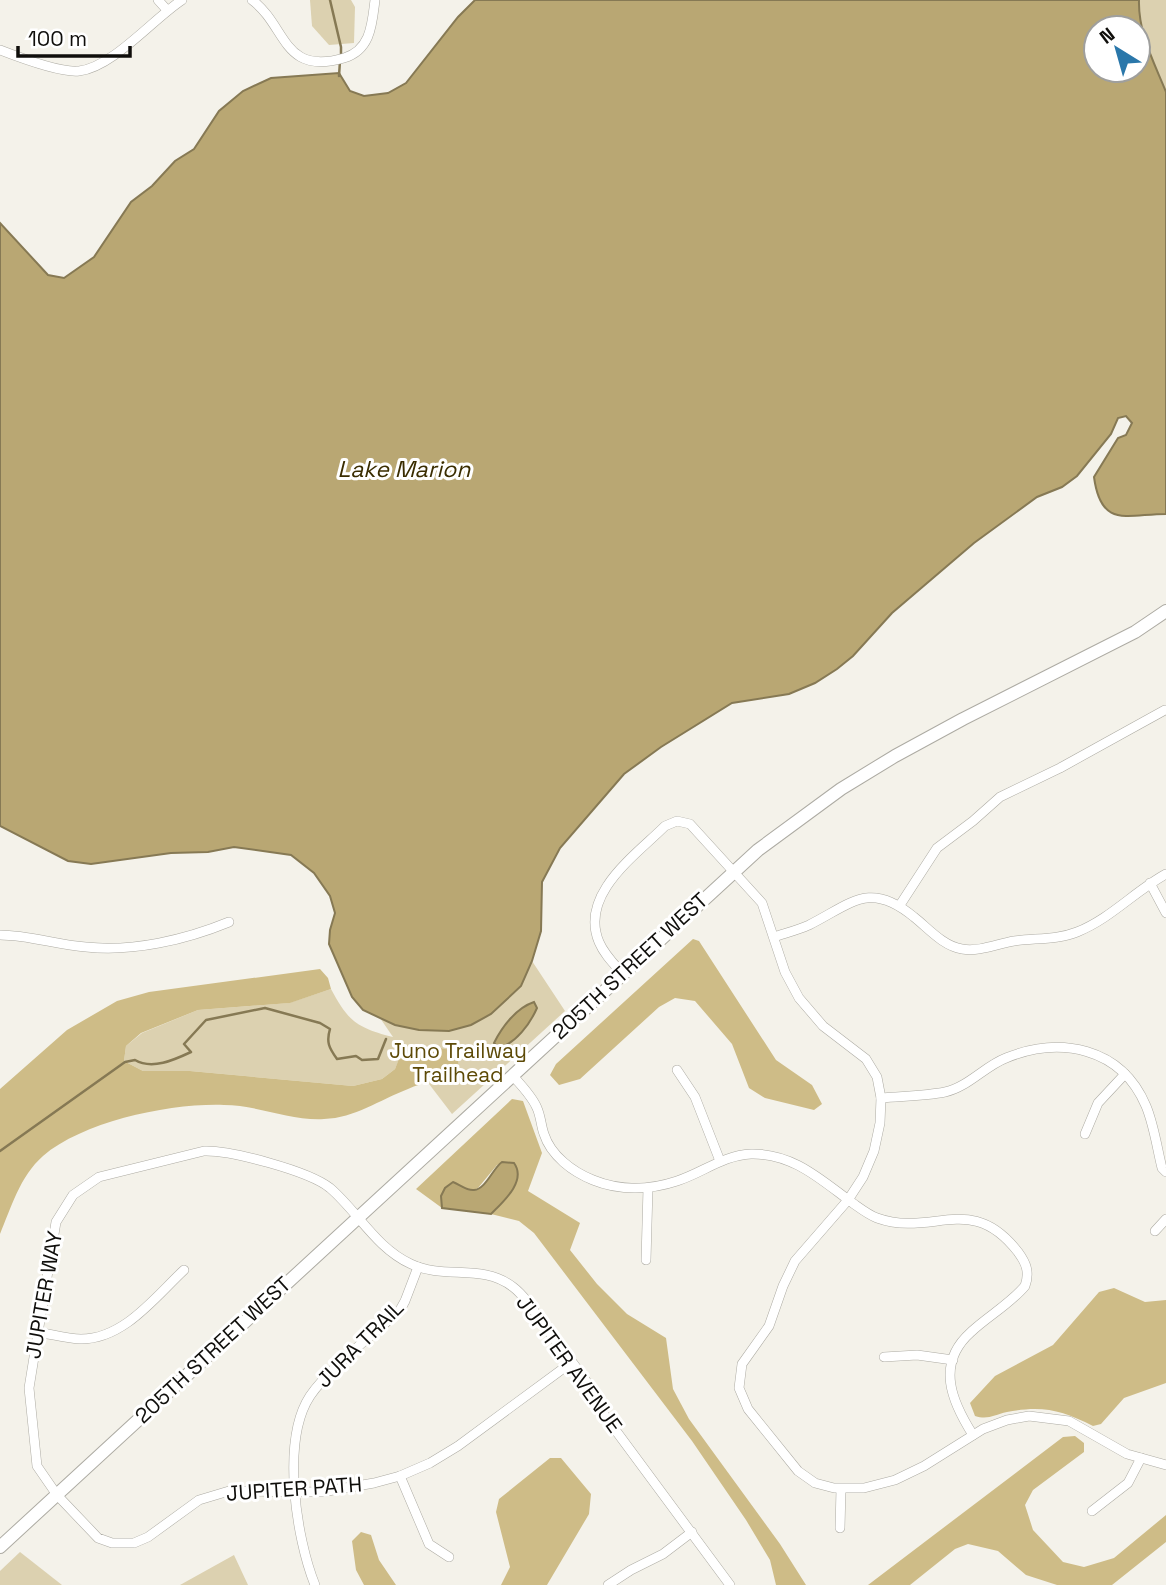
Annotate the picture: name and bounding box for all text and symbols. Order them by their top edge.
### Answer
scale bar [18,14,130,58]
north arrow [1082,14,1152,84]
text: N [1094,22,1120,50]
text: 100 m [28,25,87,52]
water label: Lake Marion [338,454,471,484]
street label: 205TH STREET WEST [546,886,713,1045]
park label: Juno Trailway Trailhead [389,1037,527,1088]
street label: JUPITER WAY [19,1229,68,1361]
street label: 205TH STREET WEST [129,1270,296,1429]
street label: JUPITER AVENUE [510,1290,628,1438]
street label: JURA TRAIL [310,1294,409,1393]
street label: JUPITER PATH [225,1470,363,1507]

